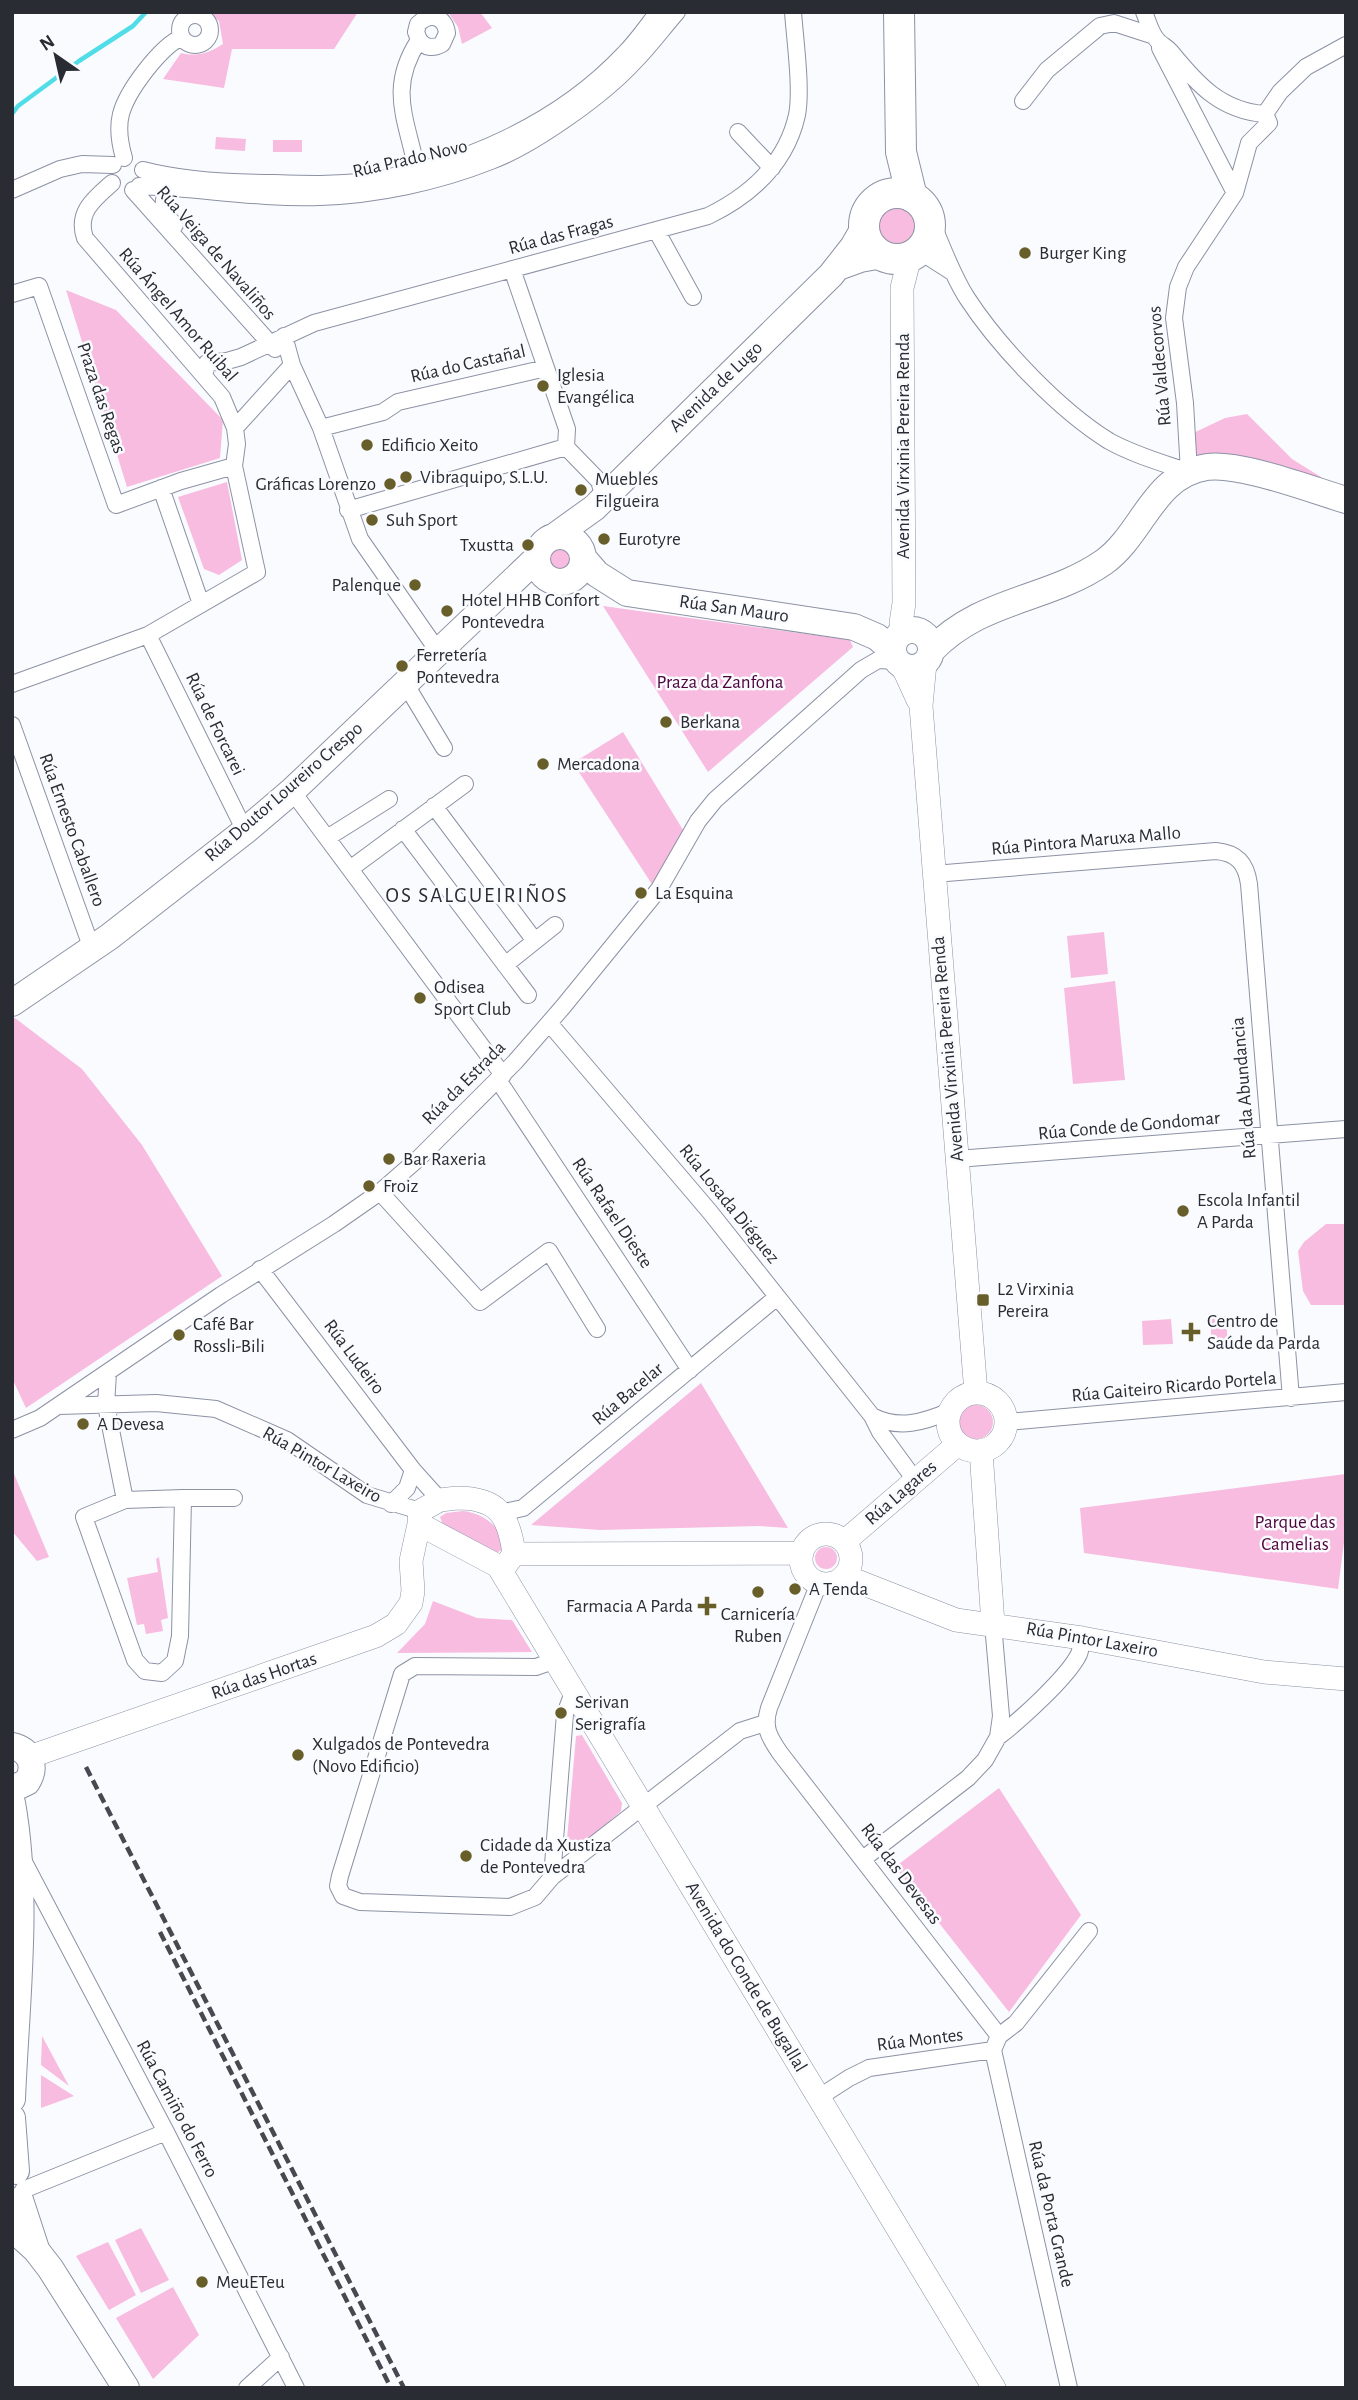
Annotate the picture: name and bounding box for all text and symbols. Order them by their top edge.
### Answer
north arrow [21,21,91,91]
text: N [37,32,58,55]
street label: Rúa Prado Novo [351,137,469,181]
street label: Rúa Veiga de Navaliños [153,182,279,324]
street label: Rúa das Fragas [507,212,615,258]
street label: Rúa Ángel Amor Ruibal [115,243,243,386]
place label: Burger King [1039,244,1127,263]
marker: Burger King [1017,245,1033,261]
street label: Rúa Valdecorvos [1145,305,1175,427]
street label: Avenida Virxinia Pereira Renda [894,333,913,559]
street label: Avenida de Lugo [666,338,766,436]
street label: Praza das Regas [73,340,129,456]
street label: Rúa do Castañal [409,342,527,386]
place label: Iglesia Evangélica [557,366,635,407]
marker: Iglesia Evangélica [535,378,551,394]
place label: Edificio Xeito [381,436,478,455]
marker: Edificio Xeito [359,437,375,453]
place label: Vibraquipo, S.L.U. [420,468,548,487]
marker: Vibraquipo, S.L.U. [398,469,414,485]
place label: Muebles Filgueira [595,470,660,511]
place label: Gráficas Lorenzo [255,475,376,494]
marker: Gráficas Lorenzo [382,476,398,492]
marker: Muebles Filgueira [573,482,589,498]
place label: Suh Sport [386,511,458,530]
marker: Suh Sport [364,512,380,528]
place label: Eurotyre [618,530,681,549]
marker: Eurotyre [596,531,612,547]
place label: Txustta [460,536,514,555]
marker: Txustta [520,537,536,553]
place label: Palenque [331,576,401,595]
marker: Palenque [407,577,423,593]
place label: Hotel HHB Confort Pontevedra [461,591,600,632]
street label: Rúa San Mauro [678,592,790,626]
marker: Hotel HHB Confort Pontevedra [439,603,455,619]
place label: Ferretería Pontevedra [416,646,500,687]
marker: Ferretería Pontevedra [394,658,410,674]
street label: Rúa de Forcarei [182,670,248,778]
park label: Praza da Zanfona [656,673,784,692]
place label: Berkana [680,713,741,732]
marker: Berkana [658,714,674,730]
street label: Rúa Doutor Loureiro Crespo [201,719,367,865]
street label: Rúa Ernesto Caballero [35,751,109,909]
place label: Mercadona [557,755,640,774]
marker: Mercadona [535,756,551,772]
street label: Rúa Pintora Maruxa Mallo [990,823,1182,859]
district label: OS SALGUEIRIÑOS [386,883,568,906]
place label: La Esquina [655,884,734,903]
marker: La Esquina [633,885,649,901]
street label: Avenida Virxinia Pereira Renda [929,935,967,1162]
place label: Odisea Sport Club [434,978,511,1019]
marker: Odisea Sport Club [412,990,428,1006]
street label: Rúa da Abundancia [1228,1016,1260,1160]
street label: Rúa da Estrada [419,1038,509,1128]
street label: Rúa Conde de Gondomar [1037,1109,1221,1143]
street label: Rúa Losada Diéguez [675,1141,783,1267]
place label: Bar Raxeria [403,1150,486,1169]
marker: Bar Raxeria [381,1151,397,1167]
street label: Rúa Rafael Dieste [568,1154,656,1272]
place label: Froiz [383,1177,419,1196]
marker: Froiz [361,1178,377,1194]
place label: Escola Infantil A Parda [1197,1191,1300,1232]
marker: Escola Infantil A Parda [1175,1203,1191,1219]
place label: L2 Virxinia Pereira [997,1280,1074,1321]
marker: L2 Virxinia Pereira [975,1292,991,1308]
place label: Centro de Saúde da Parda [1207,1312,1320,1353]
place label: Café Bar Rossli-Bili [193,1315,265,1356]
street label: Rúa Ludeiro [320,1316,388,1398]
marker: Centro de Saúde da Parda [1181,1322,1201,1342]
marker: Café Bar Rossli-Bili [171,1327,187,1343]
street label: Rúa Bacelar [589,1359,667,1429]
street label: Rúa Gaiteiro Ricardo Portela [1071,1369,1278,1405]
place label: A Devesa [97,1415,165,1434]
marker: A Devesa [75,1416,91,1432]
street label: Rúa Pintor Laxeiro [259,1423,385,1507]
street label: Rúa Lagares [862,1457,940,1529]
park label: Parque das Camelias [1255,1513,1336,1554]
place label: A Tenda [809,1580,869,1599]
marker: A Tenda [787,1581,803,1597]
marker: Carnicería Ruben [750,1584,766,1600]
place label: Farmacia A Parda [566,1597,693,1616]
marker: Farmacia A Parda [699,1598,715,1614]
place label: Carnicería Ruben [721,1605,796,1646]
street label: Rúa Pintor Laxeiro [1025,1619,1159,1661]
street label: Rúa das Hortas [209,1649,319,1703]
place label: Serivan Serigrafía [575,1693,646,1734]
marker: Serivan Serigrafía [553,1705,569,1721]
place label: Xulgados de Pontevedra (Novo Edificio) [312,1735,490,1776]
marker: Xulgados de Pontevedra (Novo Edificio) [290,1747,306,1763]
street label: Rúa das Devesas [857,1820,945,1928]
place label: Cidade da Xustiza de Pontevedra [480,1836,612,1877]
marker: Cidade da Xustiza de Pontevedra [458,1848,474,1864]
street label: Avenida do Conde de Bugallal [682,1879,810,2075]
street label: Rúa Montes [876,2025,964,2055]
street label: Rúa Camiño do Ferro [133,2037,221,2181]
street label: Rúa da Porta Grande [1025,2139,1077,2289]
place label: MeuETeu [216,2273,285,2292]
marker: MeuETeu [194,2274,210,2290]

